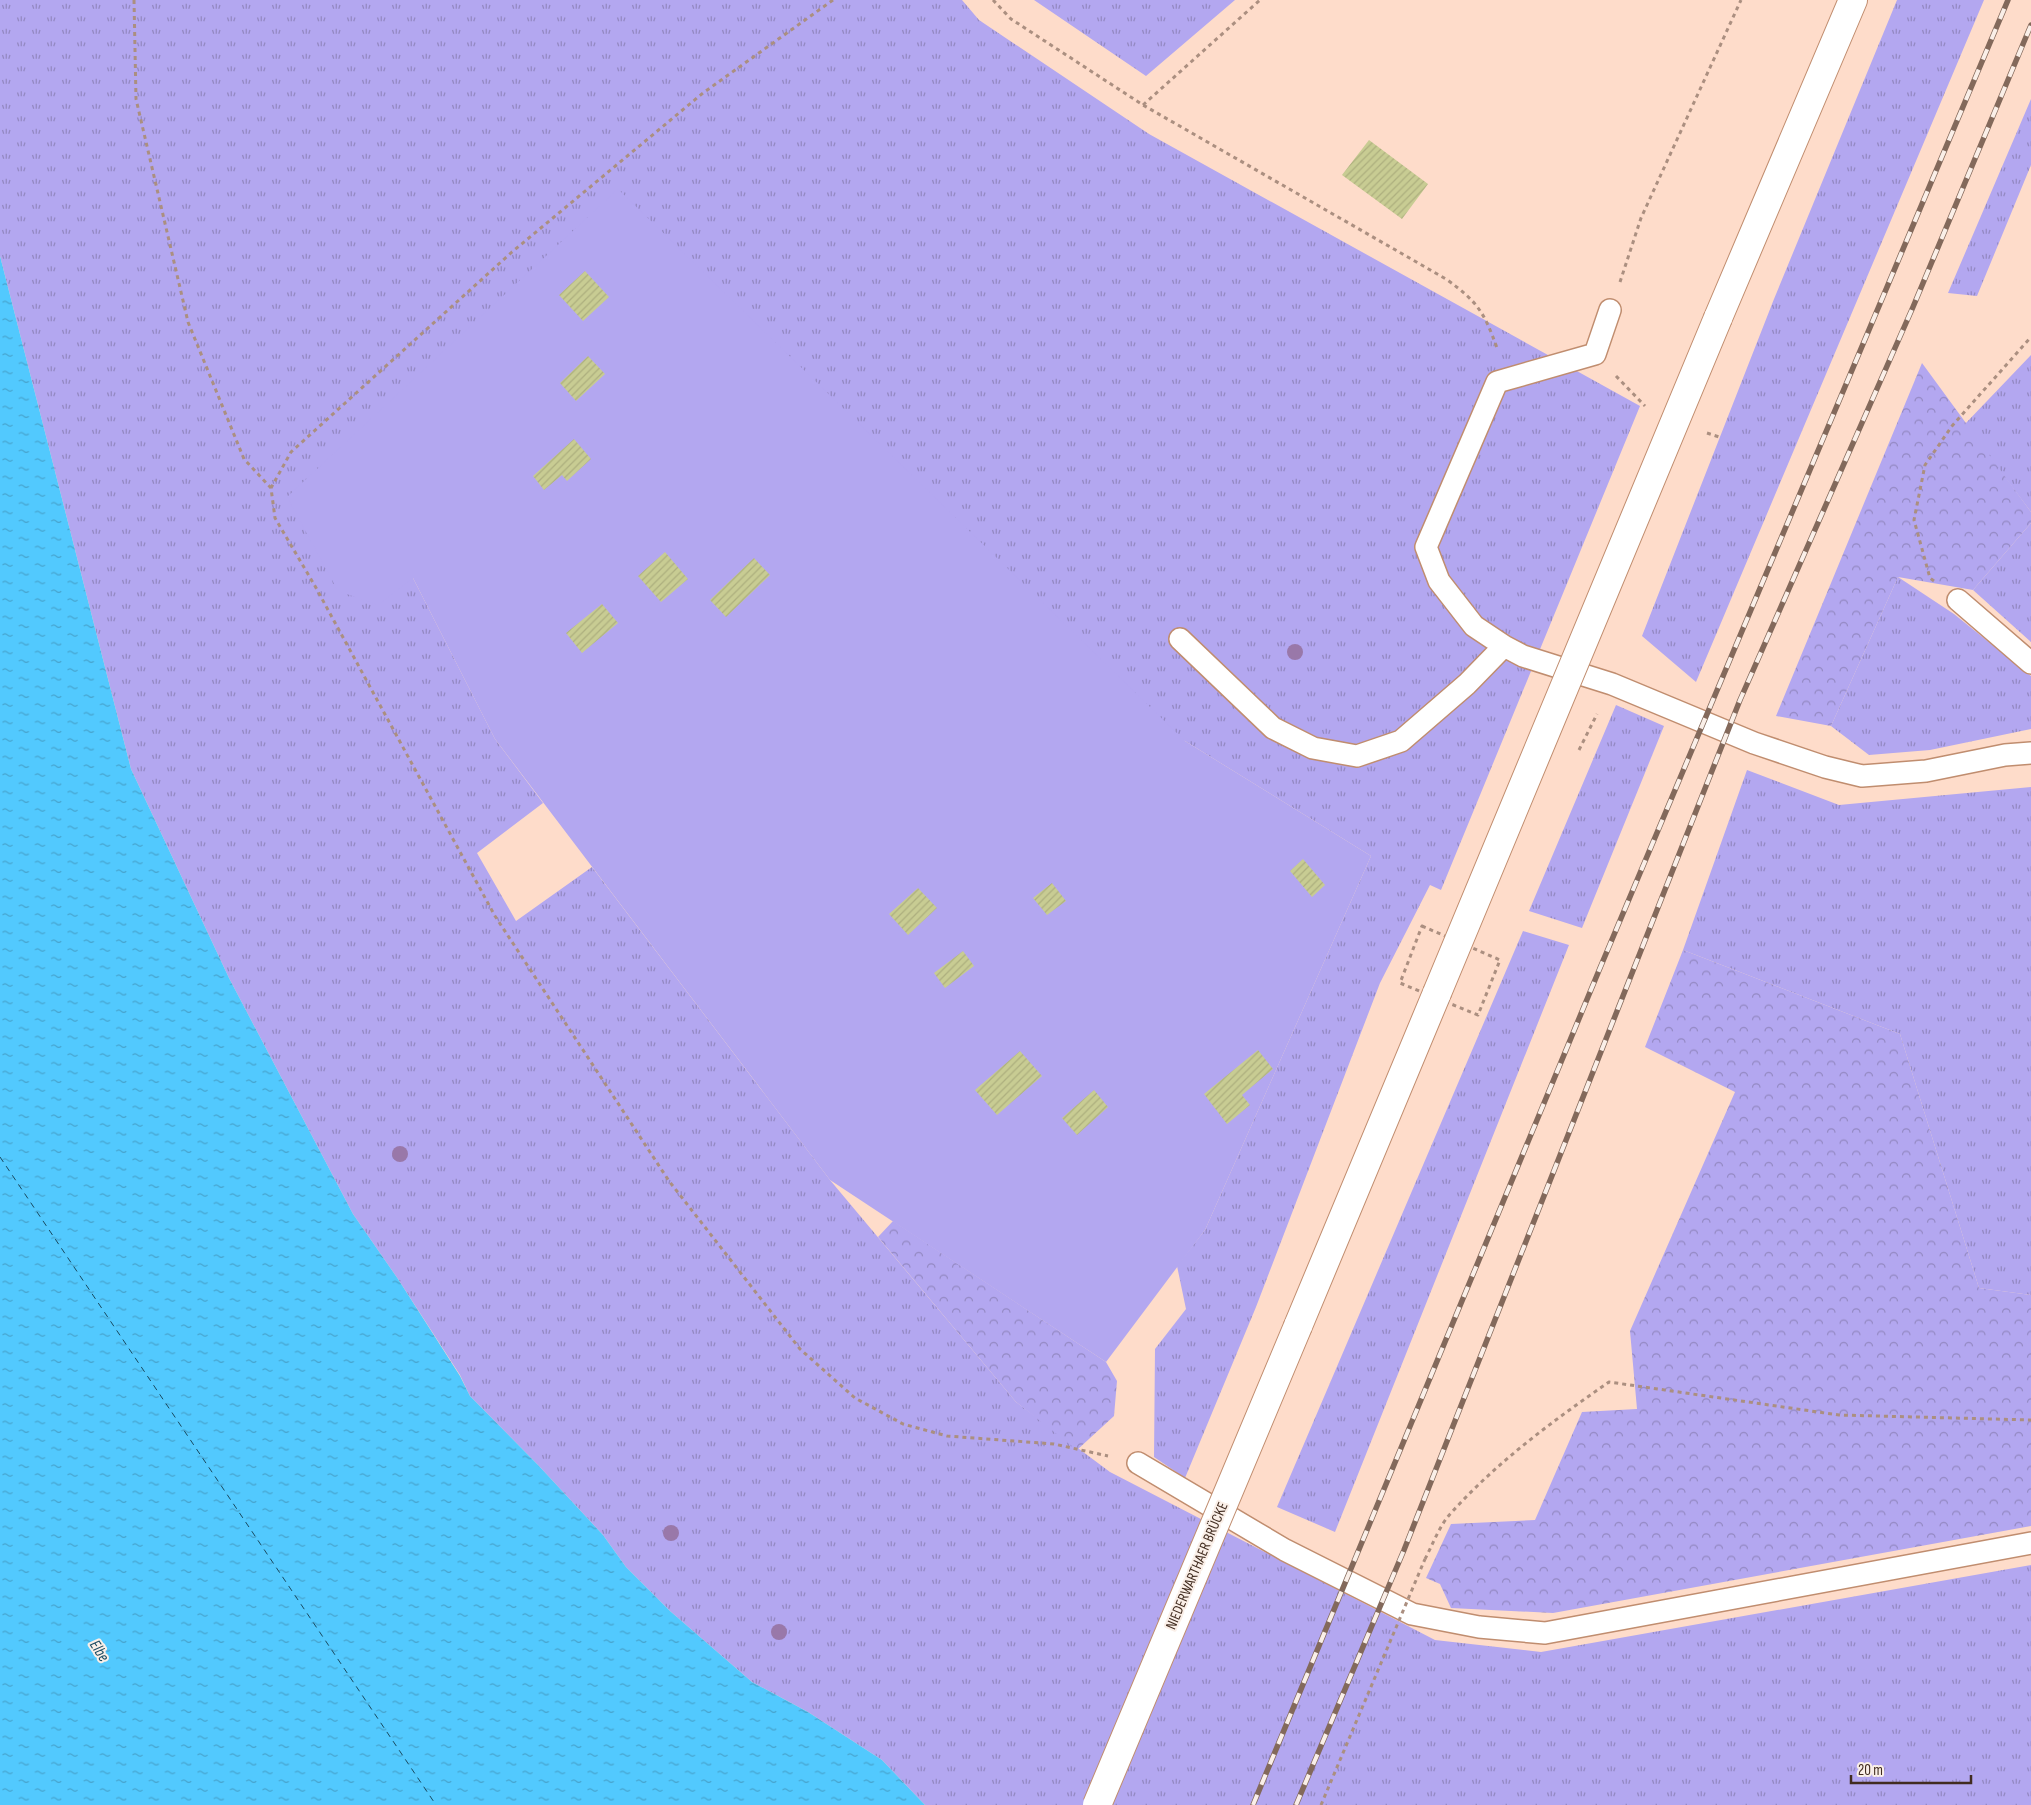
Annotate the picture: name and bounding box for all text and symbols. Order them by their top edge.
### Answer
street label: NIEDERWARTHAER BRÜCKE [1162,1499,1232,1633]
water label: Elbe [85,1637,113,1665]
scale bar [1851,1752,1971,1784]
text: 20 m [1858,1761,1883,1780]

